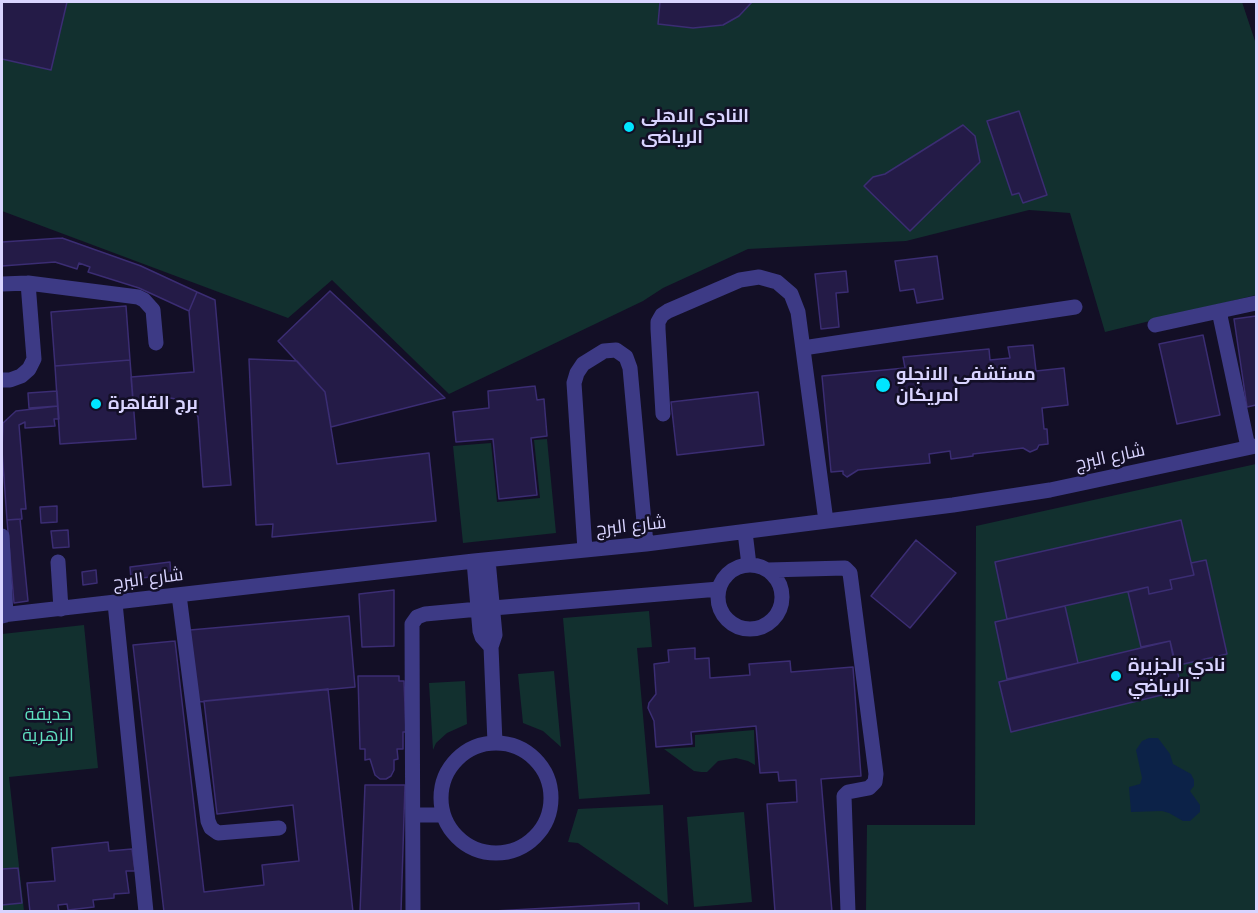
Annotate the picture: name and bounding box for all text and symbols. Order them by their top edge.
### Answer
place label: النادى الاهلى الرياضى [641,106,749,148]
marker: النادى الاهلى الرياضى [622,120,636,134]
place label: مستشفى الانجلو امريكان [896,364,1036,406]
marker: مستشفى الانجلو امريكان [874,376,892,394]
place label: برج القاهرة [108,393,198,415]
marker: برج القاهرة [89,397,103,411]
street label: شارع البرج [1073,439,1147,475]
street label: شارع البرج [595,512,667,540]
street label: شارع البرج [112,564,184,594]
place label: نادي الجزيرة الرياضي [1128,655,1225,698]
marker: نادي الجزيرة الرياضي [1109,669,1123,683]
park label: حديقة الزهرية [22,704,74,746]

